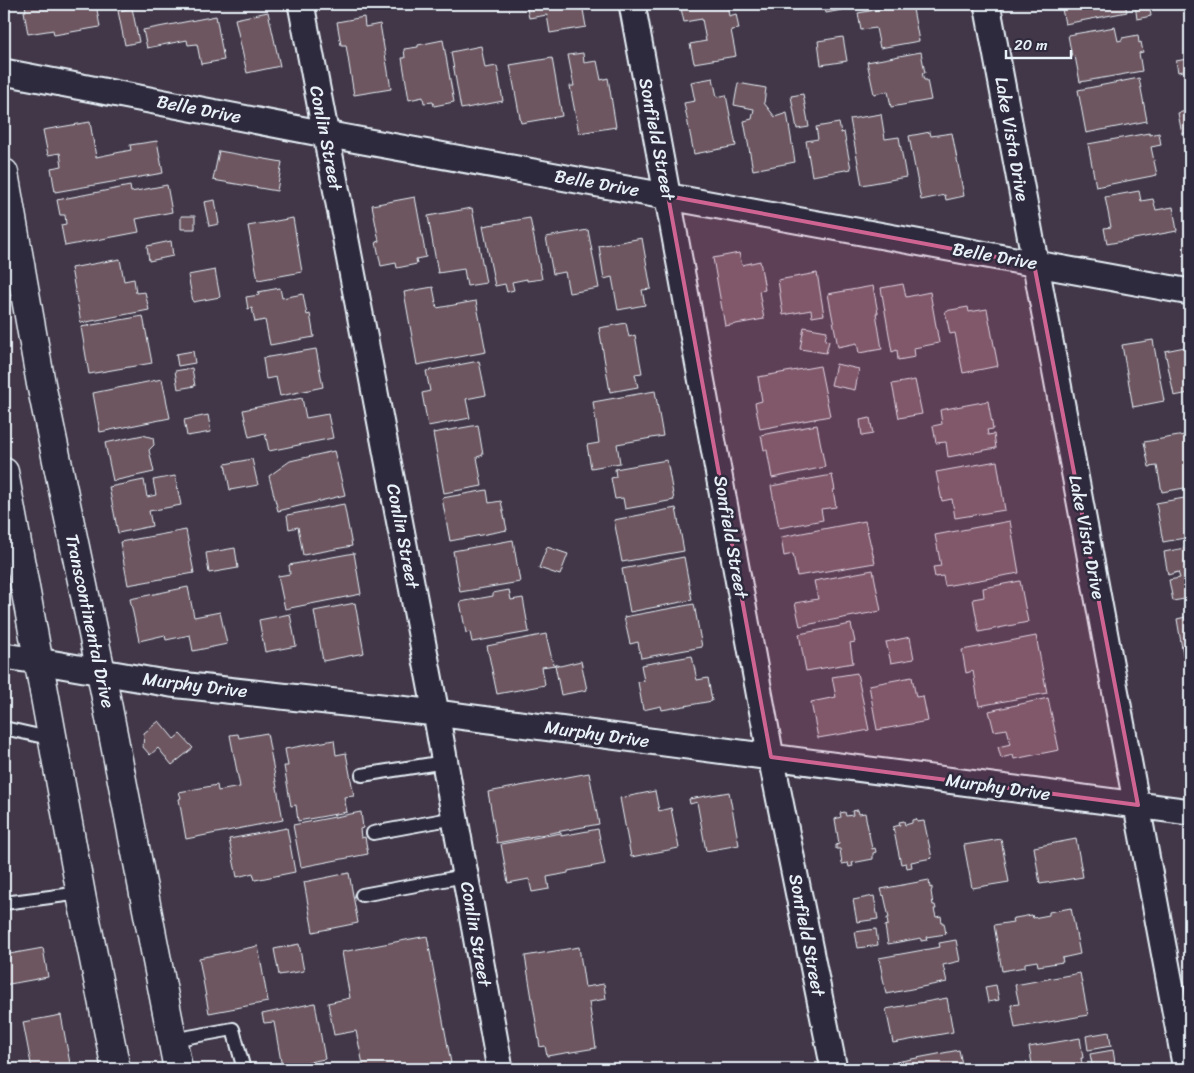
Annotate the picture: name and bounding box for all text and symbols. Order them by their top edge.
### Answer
scale bar [1006,28,1072,60]
text: 20 m [1014,32,1048,58]
street label: Lake Vista Drive [985,74,1039,204]
street label: Sonfield Street [629,75,685,204]
street label: Conlin Street [300,83,352,194]
street label: Belle Drive [154,85,244,133]
street label: Belle Drive [552,160,642,206]
street label: Belle Drive [950,233,1040,279]
street label: Lake Vista Drive [1059,472,1115,602]
street label: Sonfield Street [704,473,758,602]
street label: Conlin Street [377,481,429,592]
street label: Transcontinental Drive [56,531,124,711]
street label: Murphy Drive [141,663,249,707]
street label: Murphy Drive [543,711,651,757]
street label: Murphy Drive [944,764,1052,810]
street label: Sonfield Street [779,871,835,1000]
street label: Conlin Street [451,879,501,990]

